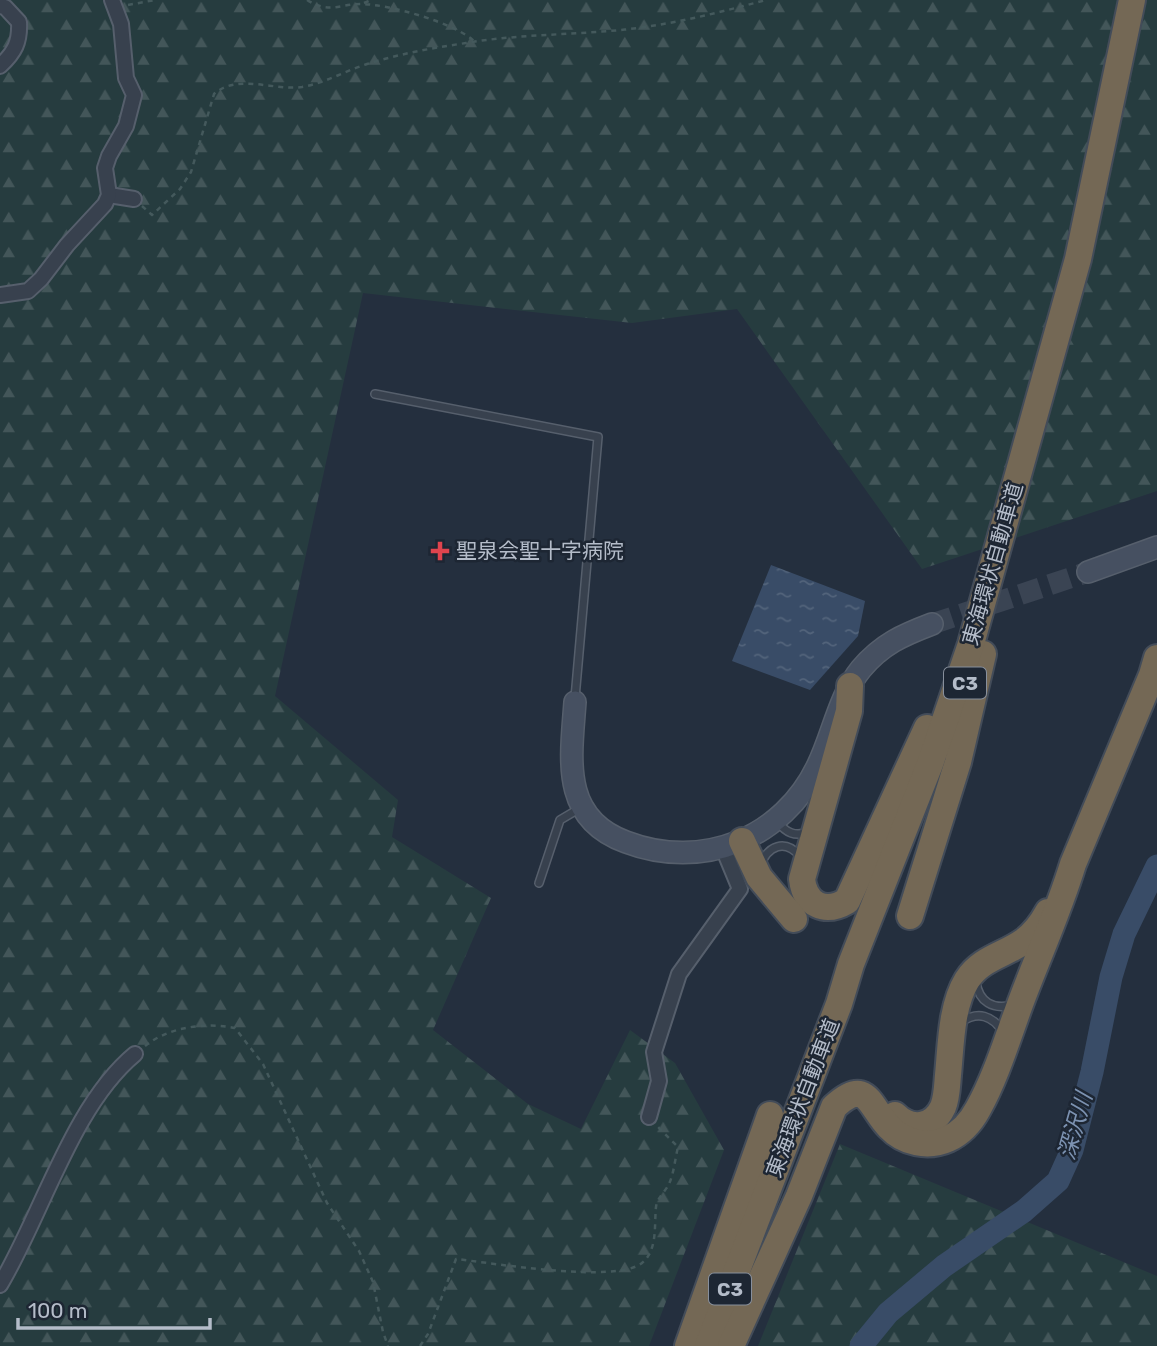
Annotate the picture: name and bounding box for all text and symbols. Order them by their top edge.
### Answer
street label: 東海環状自動車道 [957,480,1028,648]
place label: 聖泉会聖十字病院 [456,538,624,563]
marker: 聖泉会聖十字病院 [430,541,450,561]
road number: C3 [944,668,986,698]
street label: 東海環状自動車道 [761,1015,844,1181]
water label: 深沢川 [1052,1086,1099,1163]
road number: C3 [709,1274,751,1304]
scale bar [18,1286,210,1330]
text: 100 m [28,1298,87,1323]

